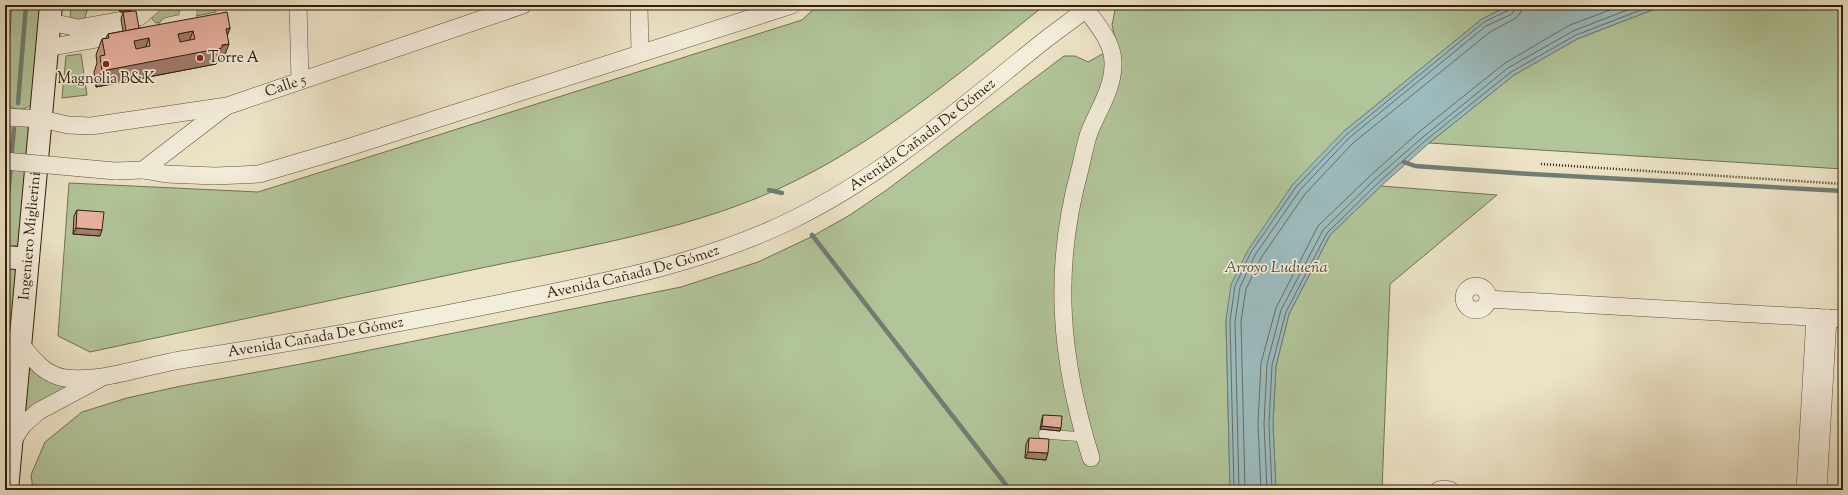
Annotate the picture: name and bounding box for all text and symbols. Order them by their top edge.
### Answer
place label: Torre A [208,48,259,69]
marker: Torre A [195,53,205,63]
marker: Magnolia B&K [101,59,111,69]
place label: Magnolia B&K [57,69,155,90]
street label: Calle 5 [262,69,309,103]
street label: Avenida Cañada De Gómez [845,73,1000,196]
street label: Ingeniero Miglierini [14,171,46,301]
street label: Avenida Cañada De Gómez [544,240,723,304]
water label: Arroyo Ludueña [1224,257,1328,280]
street label: Avenida Cañada De Gómez [226,312,406,363]

